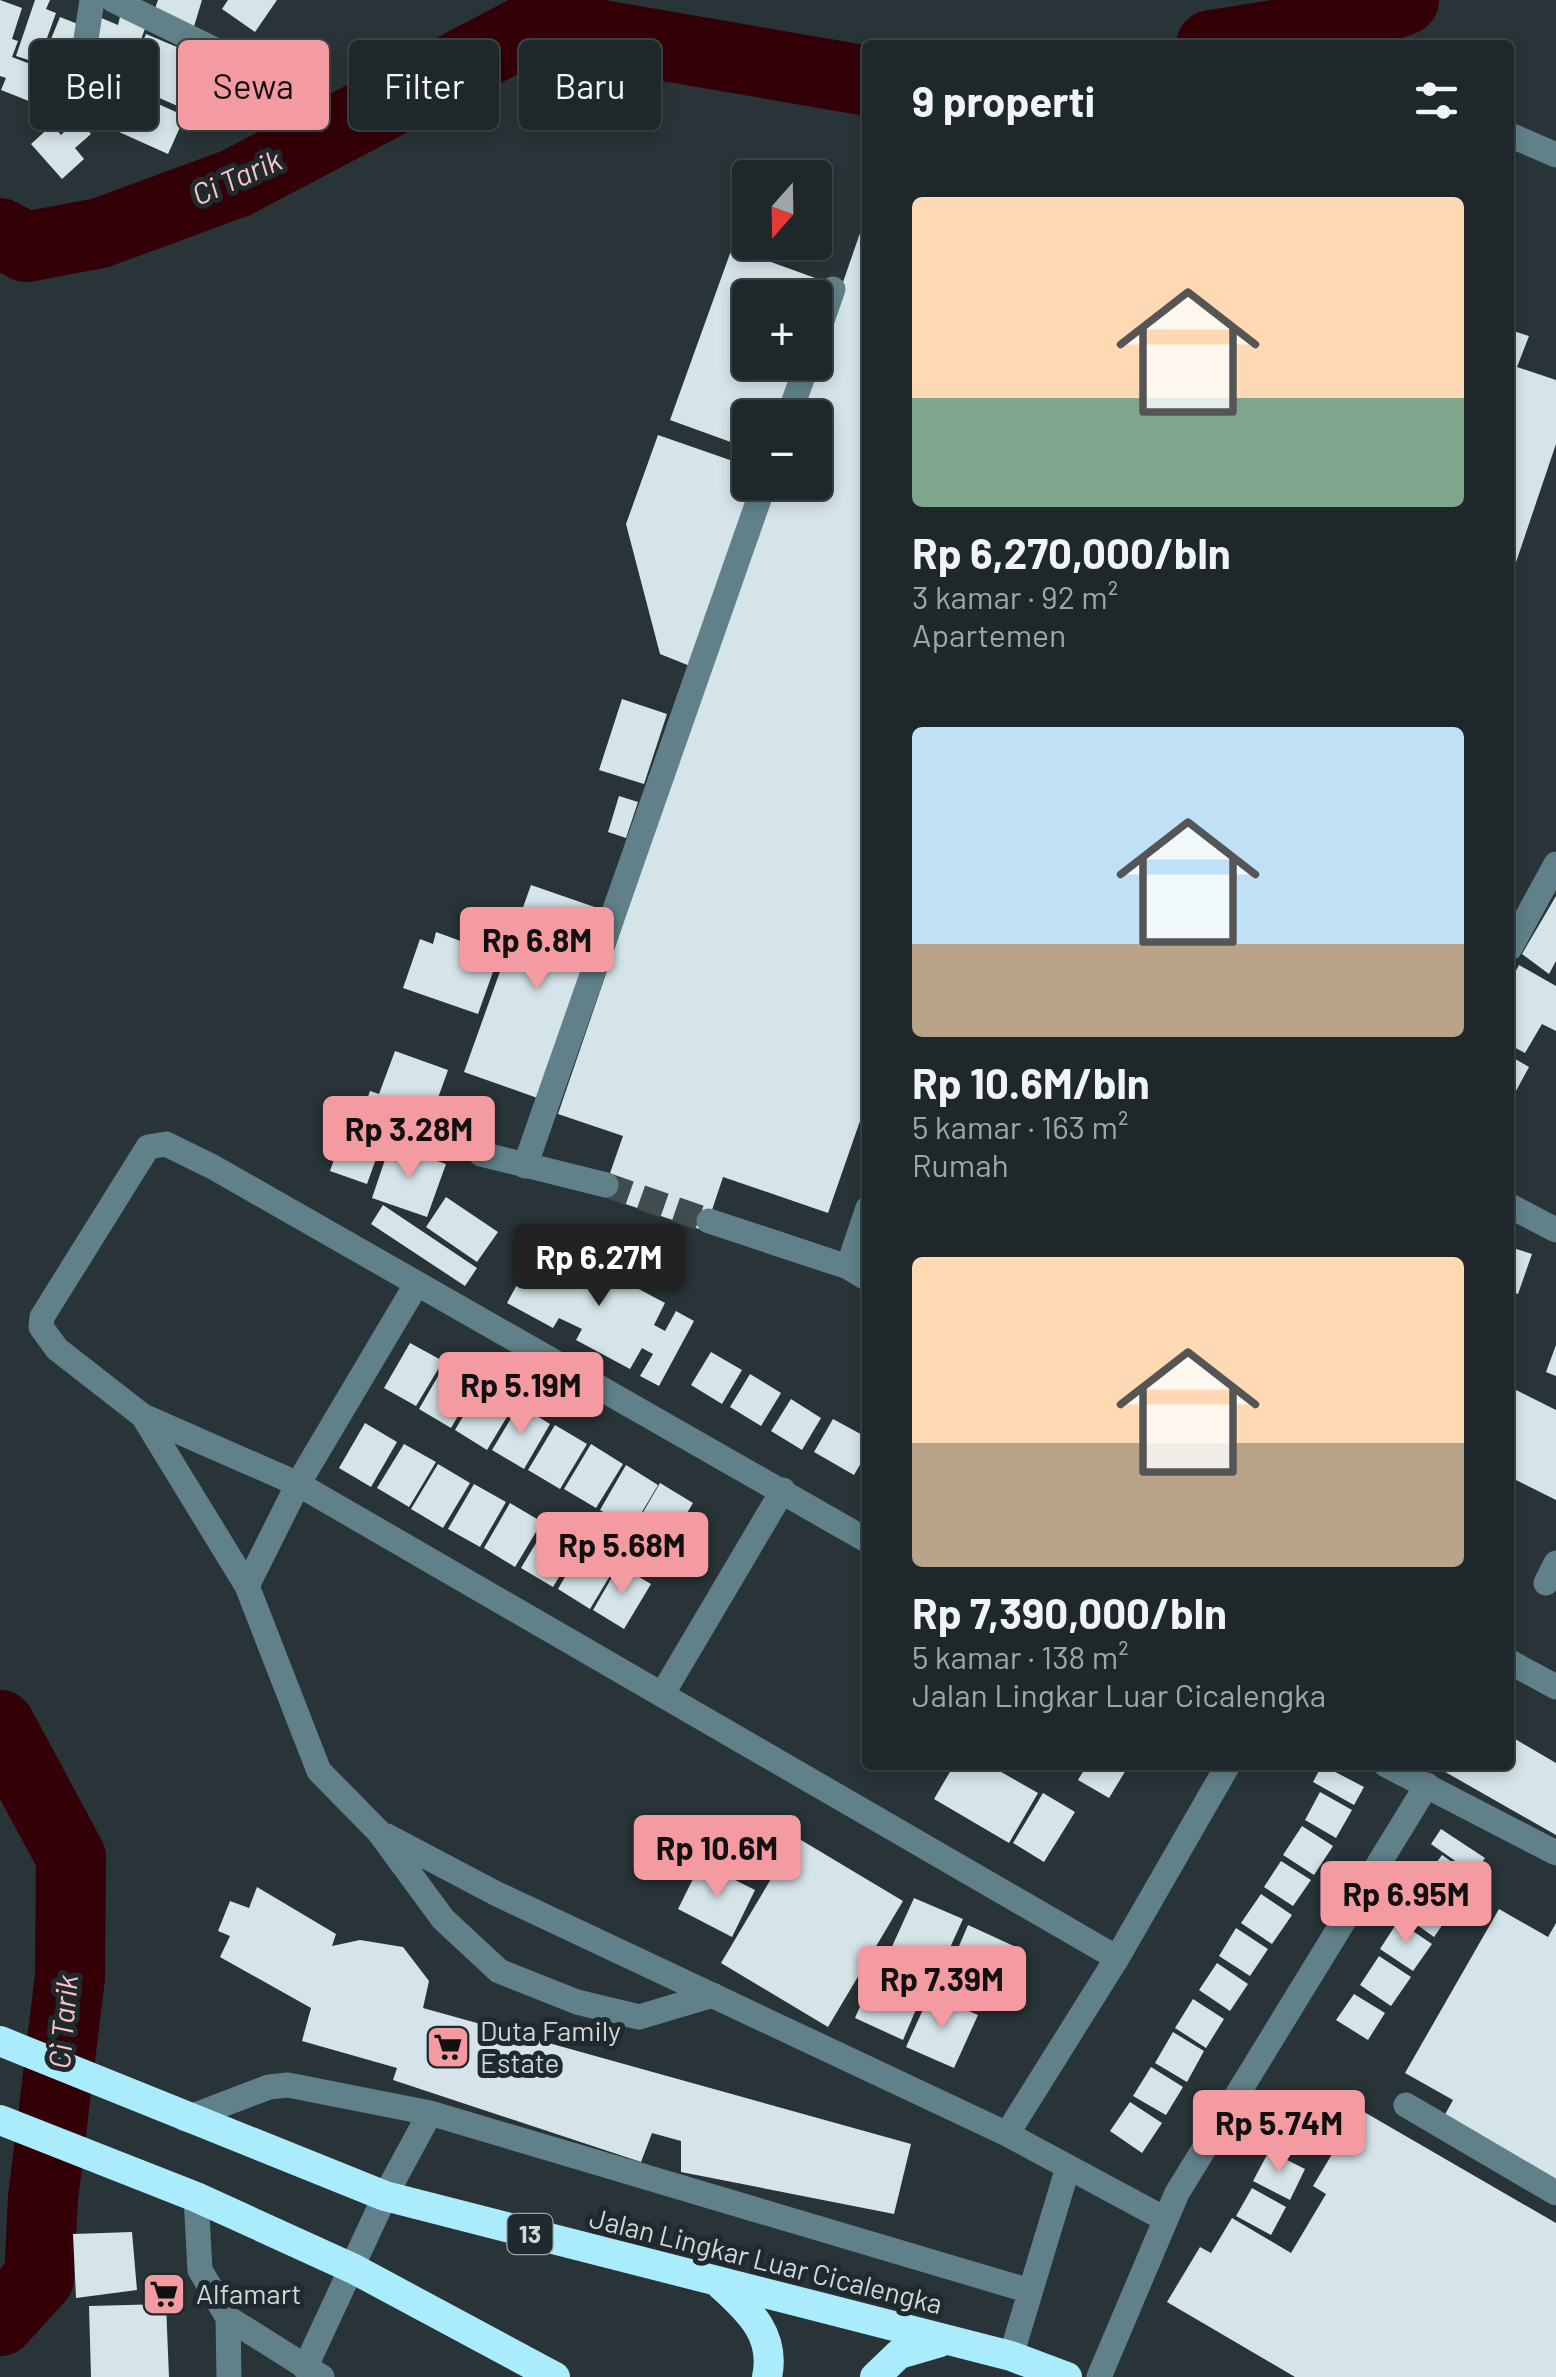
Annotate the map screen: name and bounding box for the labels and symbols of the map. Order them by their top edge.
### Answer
water label: Ci Tarik [186,140,287,212]
north arrow [732,160,832,260]
pin: Rp 6.8M [445,907,629,992]
pin: Rp 3.28M [306,1096,512,1181]
pin: Rp 6.27M [496,1224,702,1309]
pin: Rp 5.19M [418,1352,624,1437]
pin: Rp 5.68M [519,1512,725,1597]
pin: Rp 10.6M [614,1815,820,1900]
pin: Rp 6.95M [1303,1861,1509,1946]
pin: Rp 7.39M [839,1946,1045,2031]
water label: Ci Tarik [40,1973,84,2070]
place label: Duta Family Estate [480,2013,621,2079]
supermarket icon: Duta Family Estate [425,2024,471,2070]
pin: Rp 5.74M [1176,2090,1382,2175]
street label: Jalan Lingkar Luar Cicalengka [586,2200,946,2320]
road number: 13 [508,2214,552,2254]
supermarket icon: Alfamart [141,2271,187,2317]
place label: Alfamart [196,2276,301,2310]

